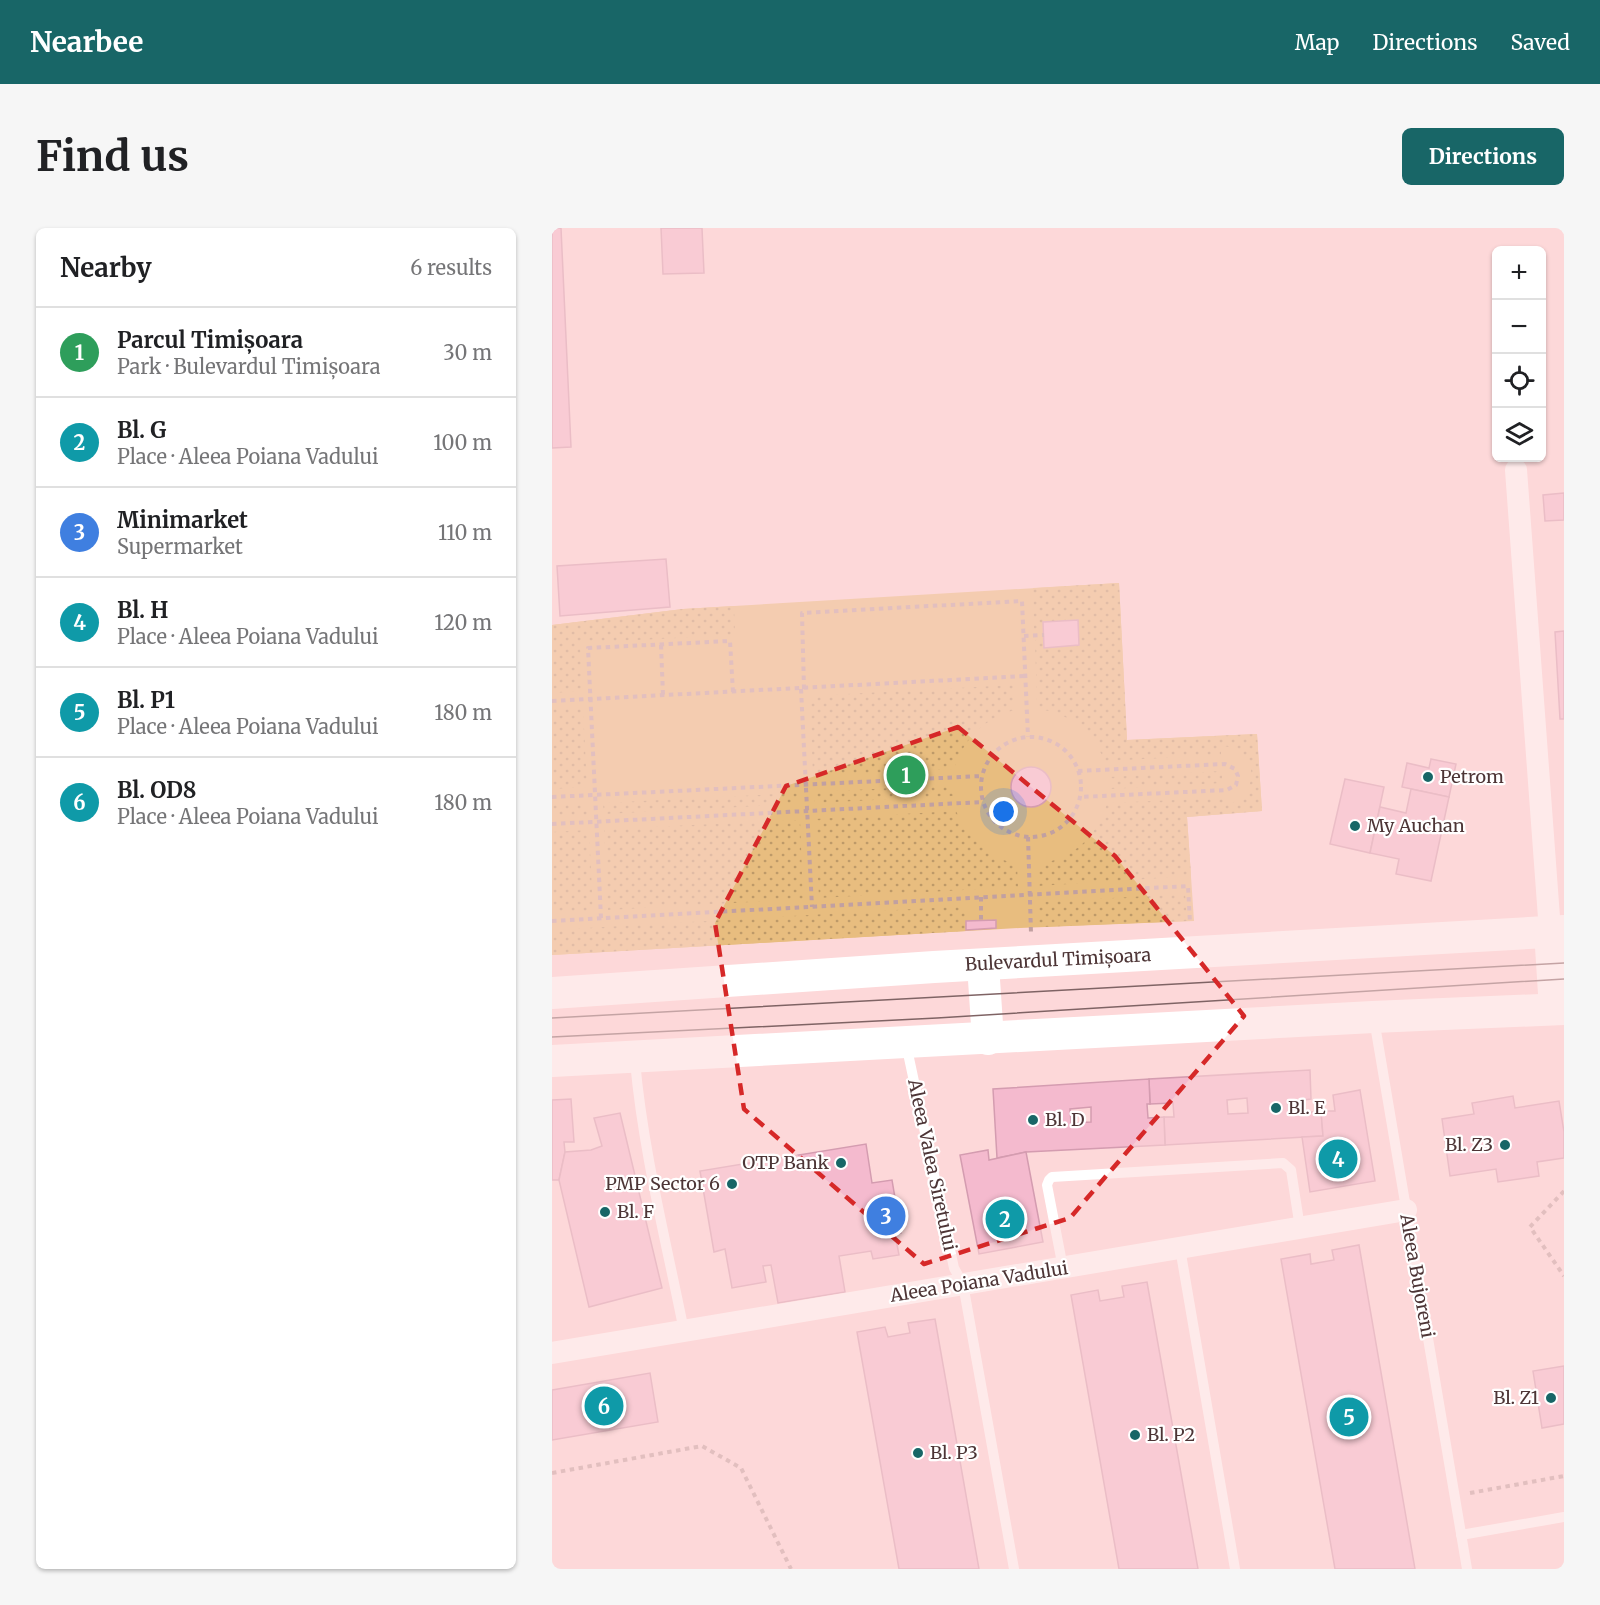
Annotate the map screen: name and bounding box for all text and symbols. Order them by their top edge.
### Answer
text: Nearbee [30,24,143,60]
text: Map [1295,29,1339,56]
text: Directions [1372,29,1477,56]
text: Saved [1510,29,1570,56]
button: Directions [1402,128,1564,185]
text: Find us [36,130,189,182]
map controls [1492,246,1546,462]
button: + [1492,246,1546,300]
text: Nearby [60,251,152,284]
text: 6 results [410,255,492,280]
button: − [1492,300,1546,354]
text: Parcul Timișoara [117,326,303,354]
text: 1 [75,340,84,365]
text: 30 m [443,340,492,365]
text: Park · Bulevardul Timișoara [117,354,380,379]
button: locate [1492,354,1546,408]
button: layers [1492,408,1546,462]
text: Bl. G [117,416,166,444]
text: 2 [74,430,85,455]
text: 100 m [433,430,492,455]
text: Place · Aleea Poiana Vadului [117,444,378,469]
text: Minimarket [117,506,248,534]
text: 3 [74,520,85,545]
text: 110 m [438,520,492,545]
text: Supermarket [117,534,243,559]
text: Bl. H [117,596,169,624]
text: 4 [73,610,86,635]
text: 120 m [434,610,492,635]
text: Place · Aleea Poiana Vadului [117,624,378,649]
text: Bl. P1 [117,686,175,714]
text: 5 [74,700,85,725]
text: 180 m [434,700,492,725]
text: Place · Aleea Poiana Vadului [117,714,378,739]
pin: 1 [886,752,926,798]
place label: Petrom [1440,765,1504,788]
marker: Petrom [1421,770,1435,784]
text: Bl. OD8 [117,776,197,804]
text: 6 [73,790,86,815]
text: 180 m [434,790,492,815]
your location [989,797,1018,826]
text: Place · Aleea Poiana Vadului [117,804,378,829]
place label: My Auchan [1367,814,1465,837]
marker: My Auchan [1348,819,1362,833]
street label: Bulevardul Timișoara [964,943,1152,976]
street label: Aleea Valea Siretului [903,1076,962,1253]
place label: Bl. E [1288,1096,1326,1119]
marker: Bl. E [1269,1101,1283,1115]
place label: Bl. D [1045,1108,1085,1131]
marker: Bl. D [1026,1113,1040,1127]
place label: Bl. Z3 [1445,1133,1493,1156]
pin: 4 [1318,1136,1358,1182]
marker: Bl. Z3 [1498,1138,1512,1152]
place label: OTP Bank [742,1151,830,1174]
marker: OTP Bank [834,1156,848,1170]
place label: PMP Sector 6 [605,1172,720,1195]
marker: PMP Sector 6 [725,1177,739,1191]
pin: 3 [866,1194,906,1238]
pin: 2 [986,1196,1024,1242]
place label: Bl. F [617,1200,654,1223]
marker: Bl. F [598,1205,612,1219]
street label: Aleea Bujoreni [1395,1211,1440,1340]
street label: Aleea Poiana Vadului [887,1256,1070,1307]
pin: 6 [584,1384,624,1428]
place label: Bl. Z1 [1493,1386,1539,1409]
marker: Bl. Z1 [1544,1391,1558,1405]
pin: 5 [1330,1394,1368,1440]
place label: Bl. P2 [1147,1423,1195,1446]
marker: Bl. P2 [1128,1428,1142,1442]
place label: Bl. P3 [930,1441,978,1464]
marker: Bl. P3 [911,1446,925,1460]

